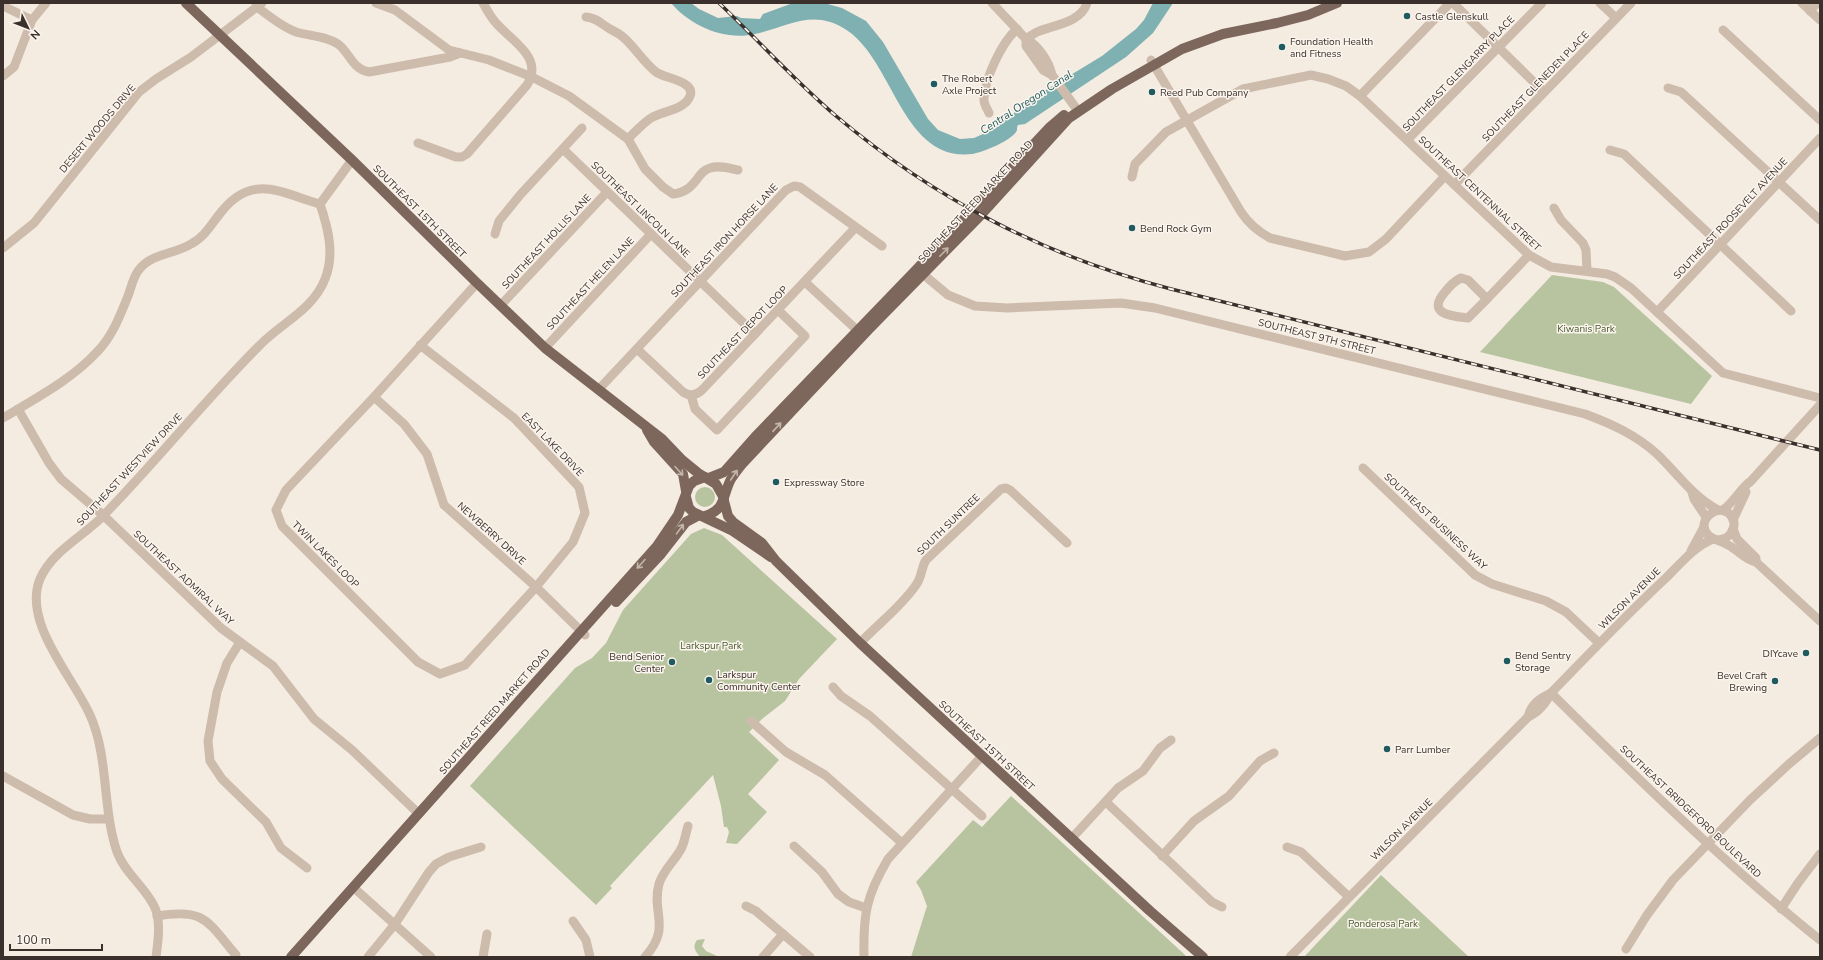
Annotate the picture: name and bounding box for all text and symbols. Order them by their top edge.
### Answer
north arrow [8,8,48,48]
place label: Castle Glenskull [1415,10,1488,24]
marker: Castle Glenskull [1402,11,1412,21]
street label: SOUTHEAST GLENGARRY PLACE [1400,13,1518,135]
text: N [27,26,43,43]
street label: SOUTHEAST GLENEDEN PLACE [1479,28,1592,145]
place label: Foundation Health and Fitness [1290,35,1373,61]
marker: Foundation Health and Fitness [1277,42,1287,52]
water label: Central Oregon Canal [977,67,1075,138]
place label: The Robert Axle Project [942,72,997,98]
marker: The Robert Axle Project [929,79,939,89]
street label: DESERT WOODS DRIVE [56,81,139,176]
place label: Reed Pub Company [1160,86,1249,100]
marker: Reed Pub Company [1147,87,1157,97]
street label: SOUTHEAST CENTENNIAL STREET [1415,133,1544,254]
street label: SOUTHEAST REED MARKET ROAD [915,137,1036,266]
street label: SOUTHEAST ROOSEVELT AVENUE [1671,155,1791,283]
street label: SOUTHEAST LINCOLN LANE [588,159,693,261]
street label: SOUTHEAST 15TH STREET [370,162,469,261]
street label: SOUTHEAST IRON HORSE LANE [668,180,782,301]
street label: SOUTHEAST HOLLIS LANE [499,191,595,292]
place label: Bend Rock Gym [1140,222,1211,236]
marker: Bend Rock Gym [1127,223,1137,233]
street label: SOUTHEAST HELEN LANE [544,234,638,333]
one-way arrow [939,247,949,257]
street label: SOUTHEAST DEPOT LOOP [695,283,791,382]
street label: SOUTHEAST 9TH STREET [1257,316,1377,358]
park label: Kiwanis Park [1557,322,1616,336]
street label: SOUTHEAST WESTVIEW DRIVE [74,410,186,529]
street label: EAST LAKE DRIVE [518,410,587,480]
one-way arrow [772,422,781,432]
one-way arrow [674,466,683,476]
one-way arrow [730,470,738,481]
street label: SOUTHEAST BUSINESS WAY [1381,470,1491,574]
place label: Expressway Store [784,476,865,490]
marker: Expressway Store [771,477,781,487]
street label: SOUTH SUNTREE [914,491,983,558]
street label: NEWBERRY DRIVE [454,499,529,568]
street label: TWIN LAKES LOOP [289,518,362,592]
one-way arrow [676,524,684,535]
street label: SOUTHEAST ADMIRAL WAY [130,527,237,629]
one-way arrow [636,559,646,569]
street label: WILSON AVENUE [1596,564,1664,633]
park label: Larkspur Park [680,639,743,653]
street label: SOUTHEAST REED MARKET ROAD [436,646,553,778]
place label: DIYcave [1763,647,1798,661]
marker: DIYcave [1801,648,1811,658]
place label: Bend Sentry Storage [1515,649,1572,675]
place label: Bend Senior Center [609,650,664,676]
marker: Bend Sentry Storage [1502,656,1512,666]
marker: Bend Senior Center [667,657,677,667]
place label: Larkspur Community Center [717,668,801,694]
place label: Bevel Craft Brewing [1717,669,1767,695]
marker: Larkspur Community Center [704,675,714,685]
marker: Bevel Craft Brewing [1770,676,1780,686]
street label: SOUTHEAST 15TH STREET [935,697,1037,794]
street label: SOUTHEAST BRIDGEFORD BOULEVARD [1616,742,1764,881]
place label: Parr Lumber [1395,743,1451,757]
marker: Parr Lumber [1382,744,1392,754]
street label: WILSON AVENUE [1368,795,1436,864]
park label: Ponderosa Park [1348,917,1419,931]
scale bar [10,926,102,952]
text: 100 m [16,932,51,948]

